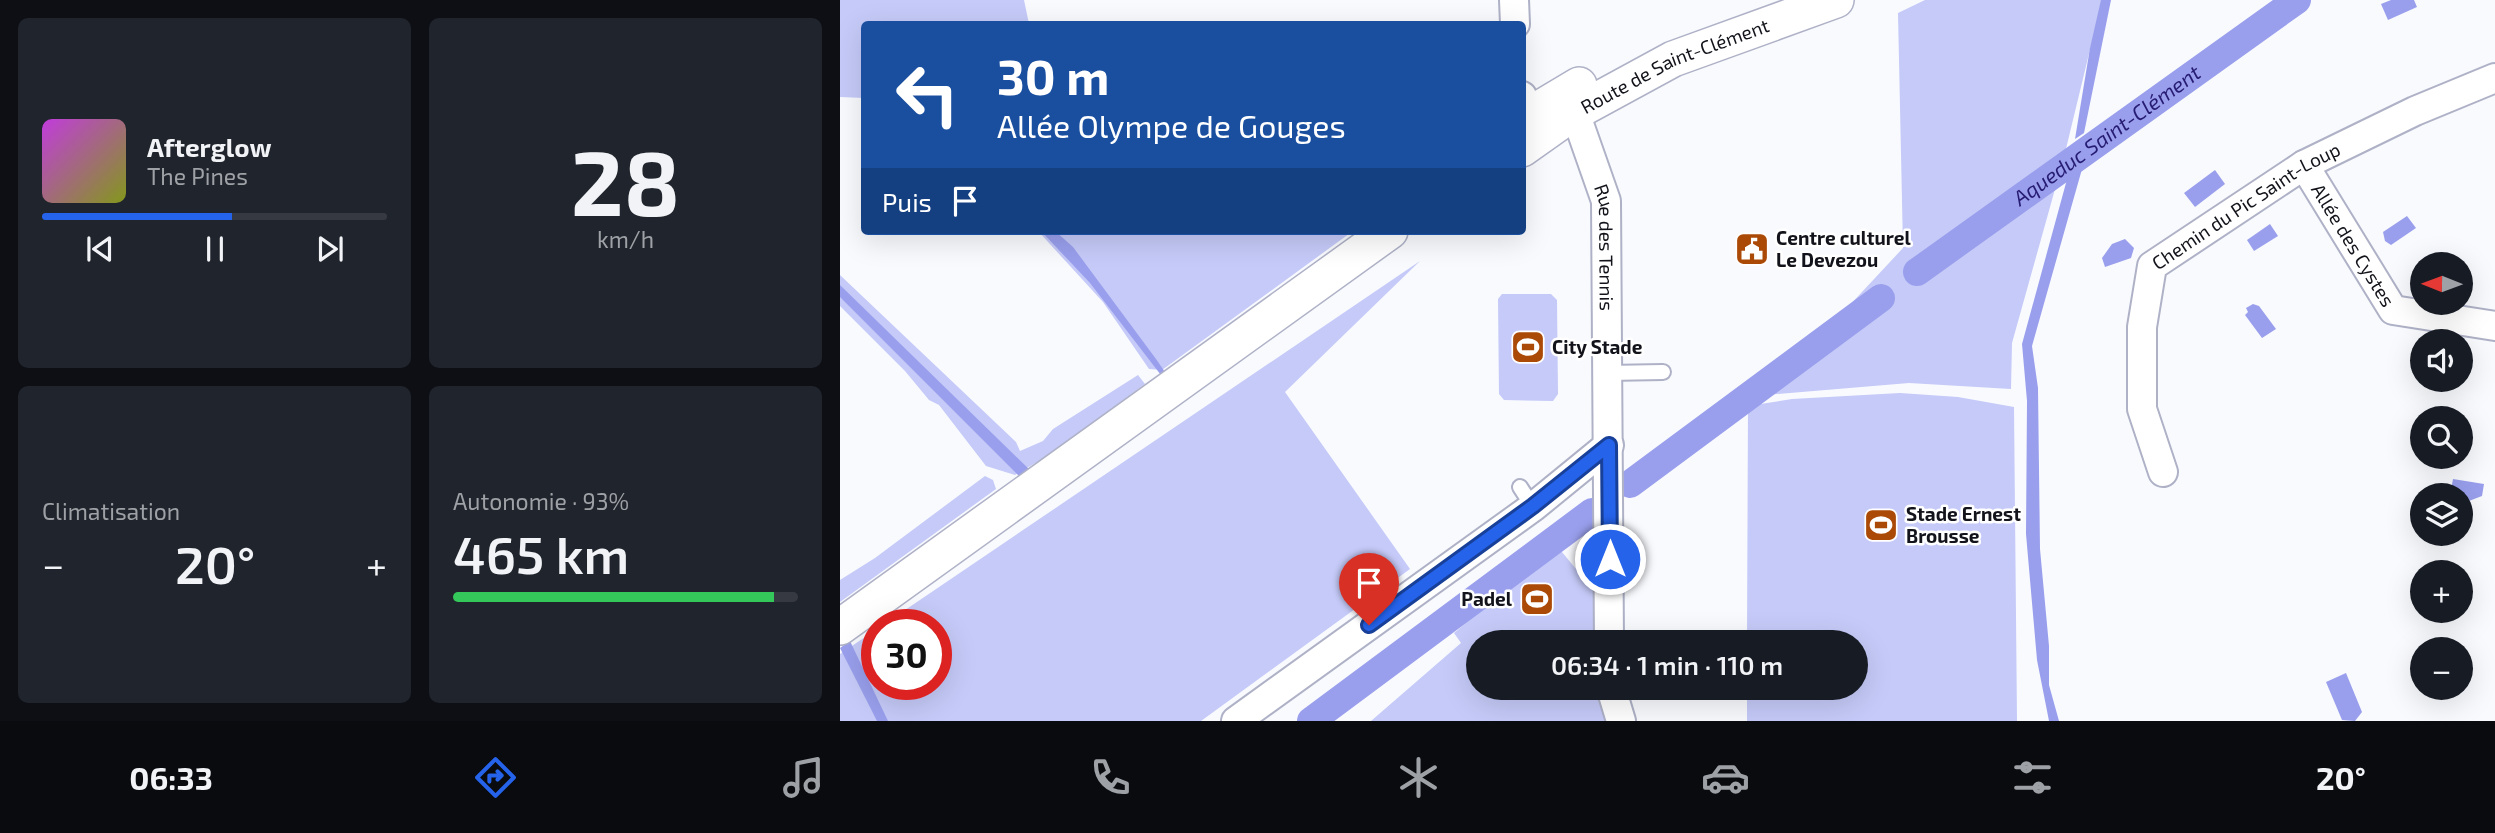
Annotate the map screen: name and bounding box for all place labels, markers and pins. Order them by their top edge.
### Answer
place label: Centre culturel Le Devezou [1776,226,1912,271]
public building icon: Centre culturel Le Devezou [1733,230,1771,268]
sports icon: City Stade [1509,328,1547,366]
place label: City Stade [1552,335,1643,359]
place label: Stade Ernest Brousse [1906,502,2021,547]
sports icon: Stade Ernest Brousse [1862,506,1900,544]
pin [1339,553,1399,625]
sports icon: Padel [1518,580,1556,618]
place label: Padel [1461,587,1513,610]

